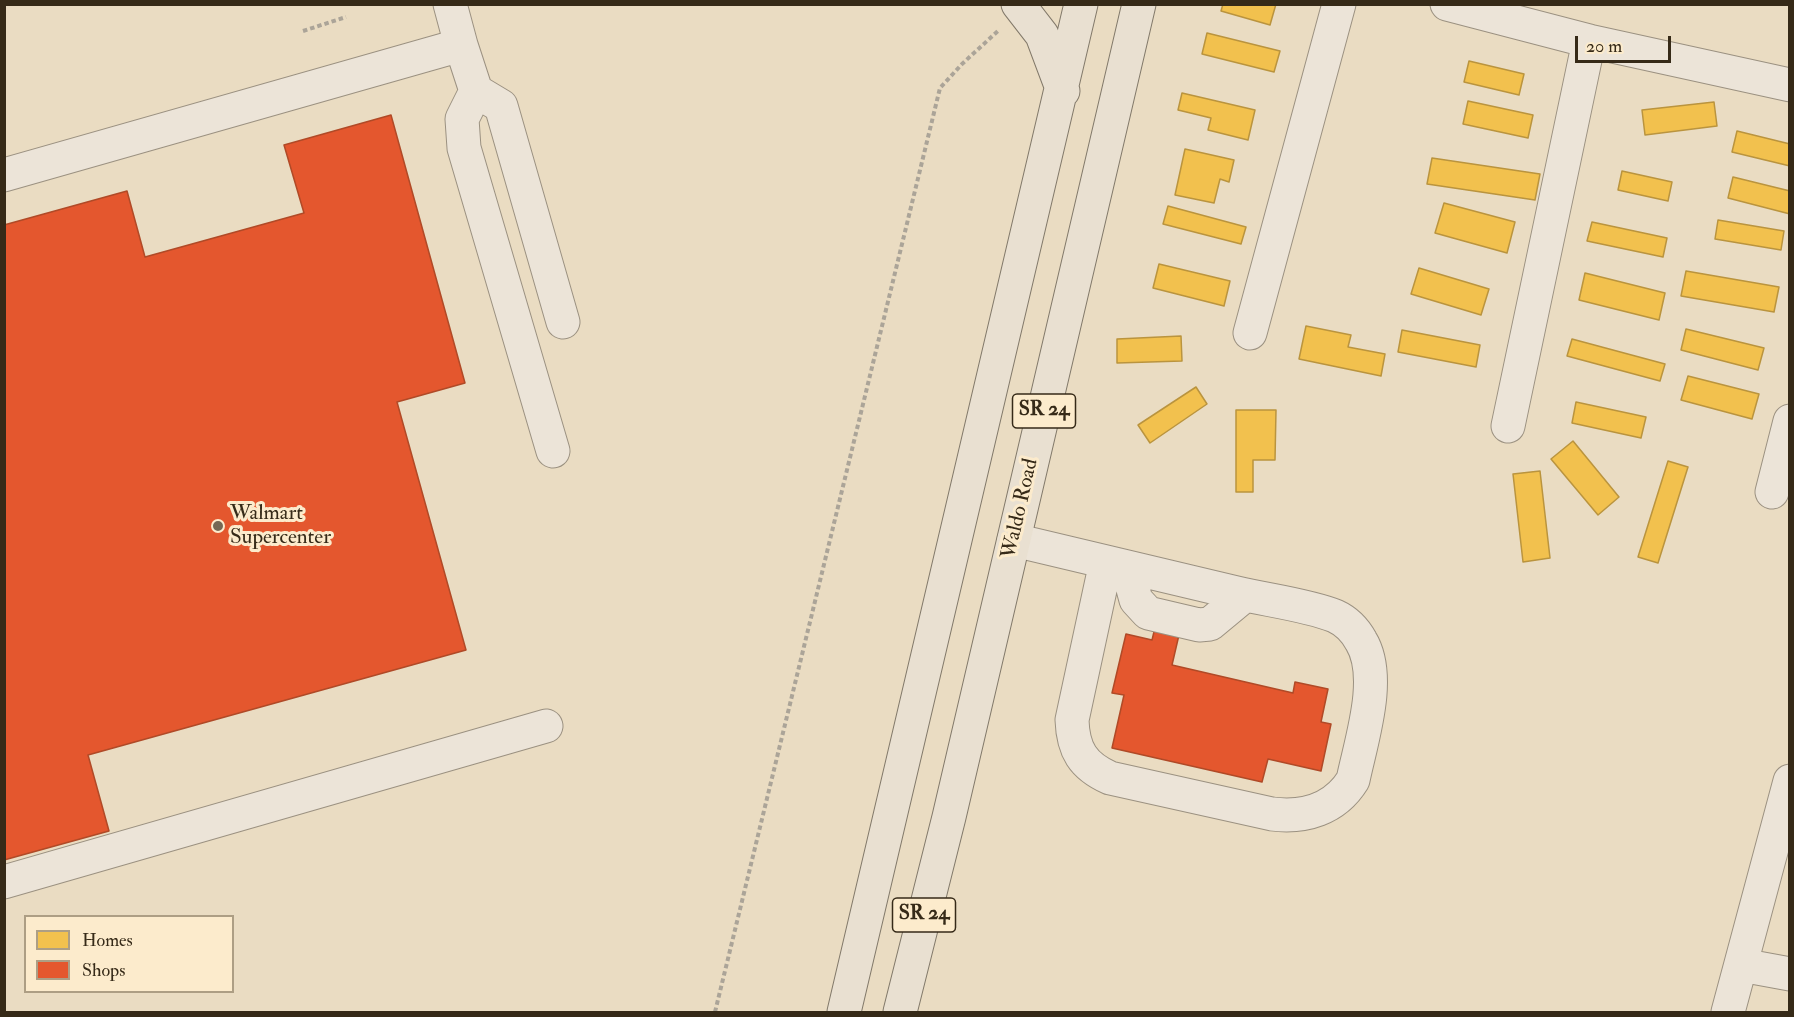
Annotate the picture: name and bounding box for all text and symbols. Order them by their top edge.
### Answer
scale bar [1578,24,1674,62]
text: 20 m [1586,35,1622,58]
road number: SR 24 [1012,394,1076,428]
street label: Waldo Road [997,456,1045,562]
place label: Walmart Supercenter [230,501,331,551]
marker: Walmart Supercenter [211,519,225,533]
road number: SR 24 [892,898,956,932]
legend [24,915,234,993]
text: Homes [82,929,133,952]
text: Shops [82,959,125,982]

